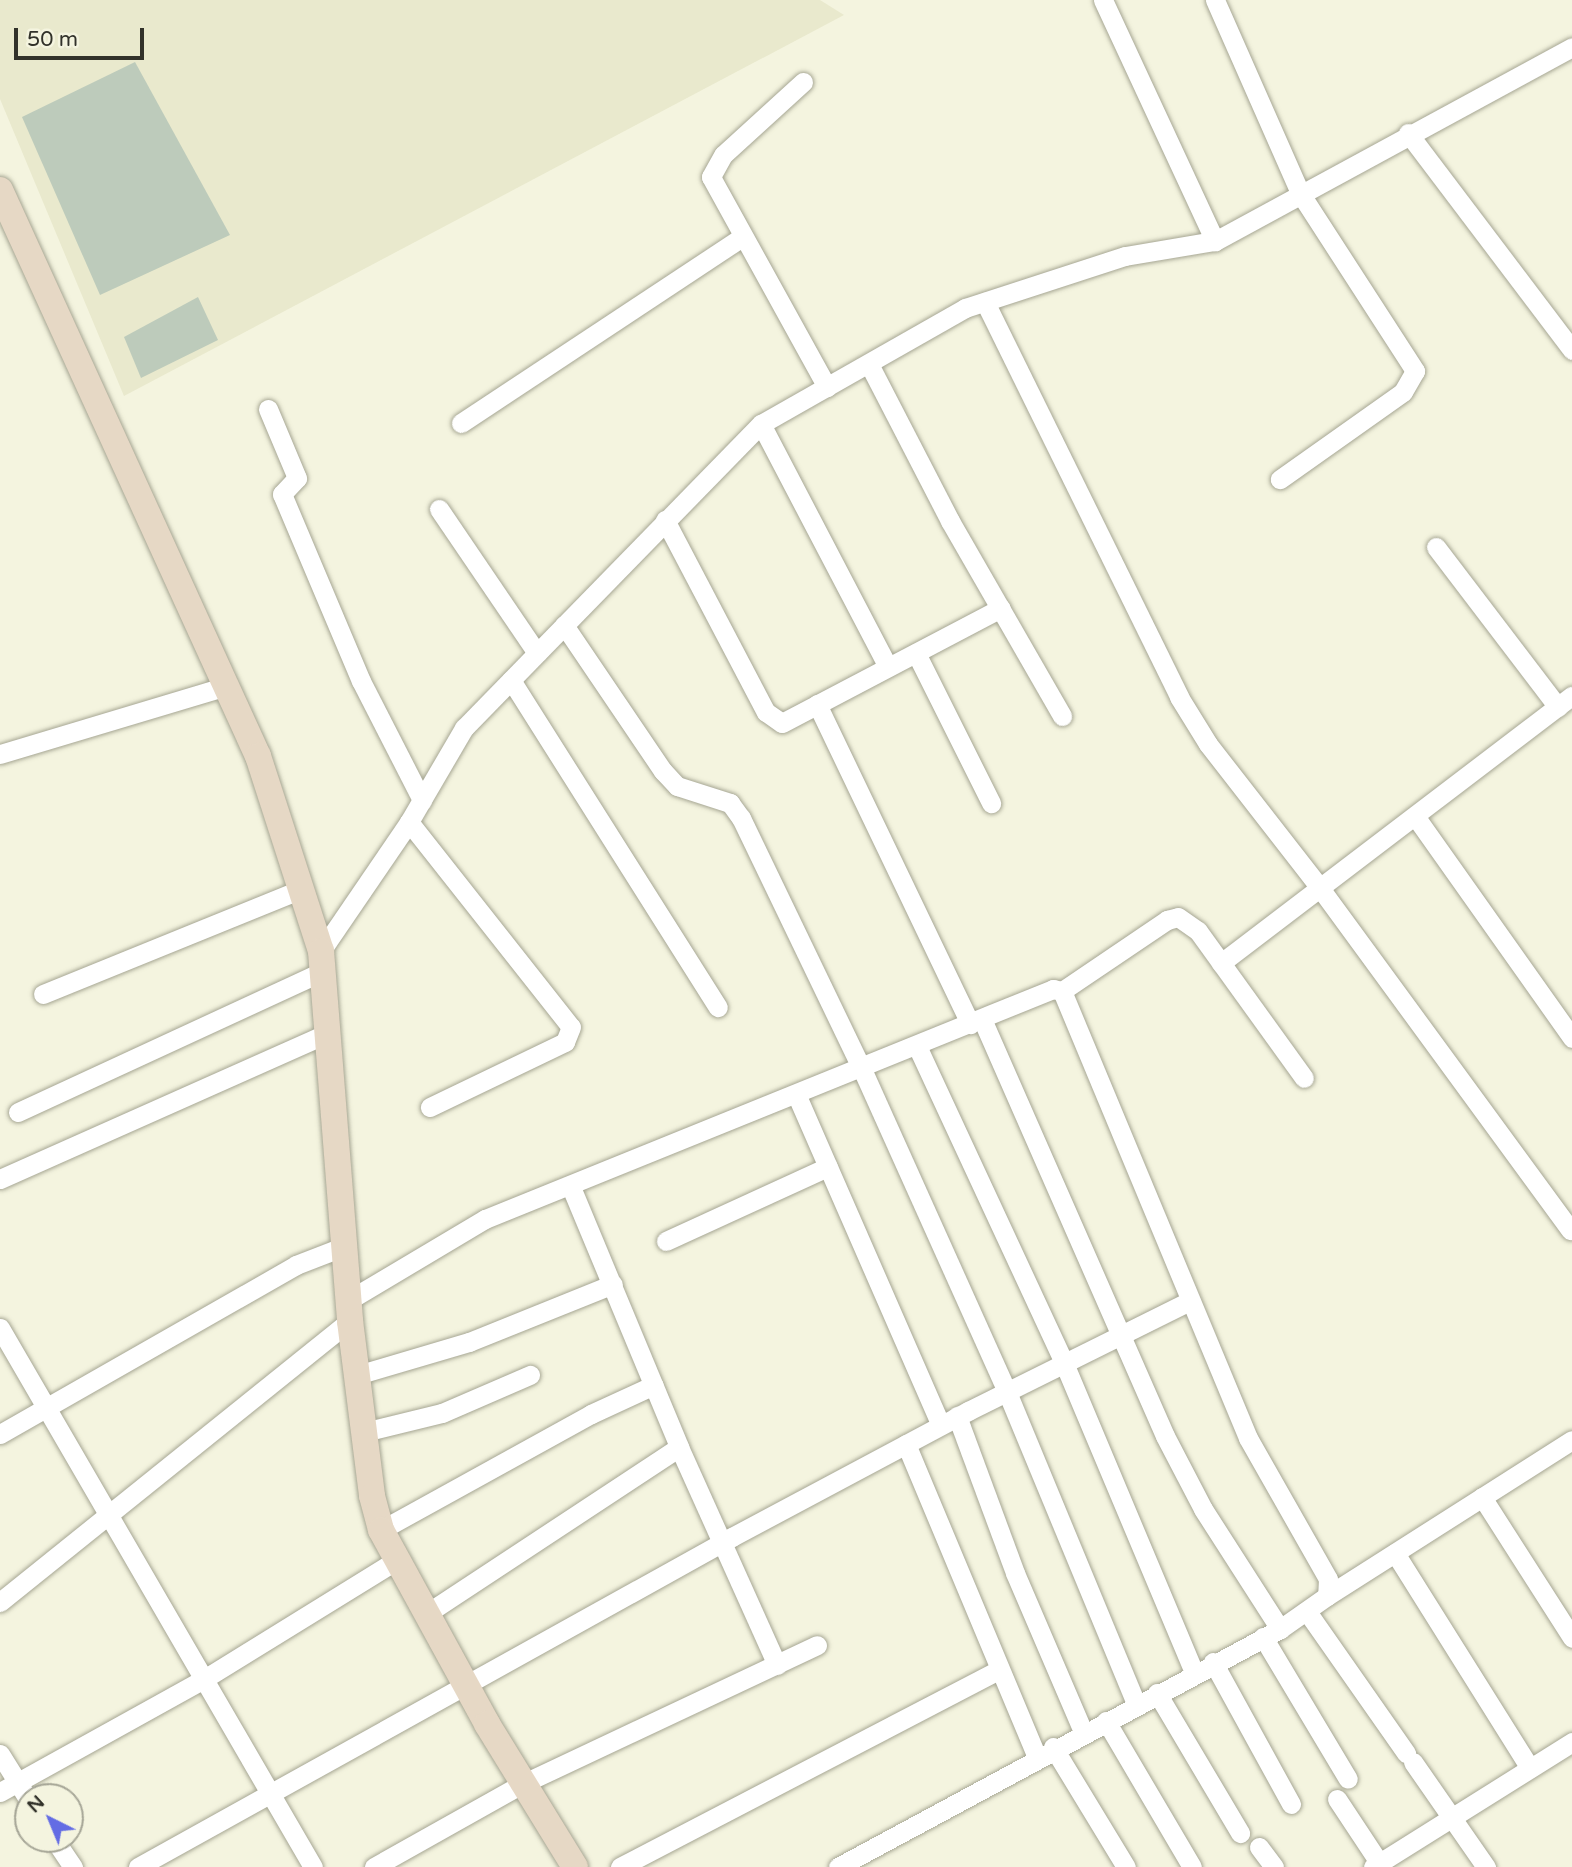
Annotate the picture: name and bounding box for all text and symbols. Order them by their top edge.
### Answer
scale bar [18,14,147,58]
text: 50 m [27,27,78,52]
north arrow [14,1783,84,1853]
text: N [23,1791,49,1817]

